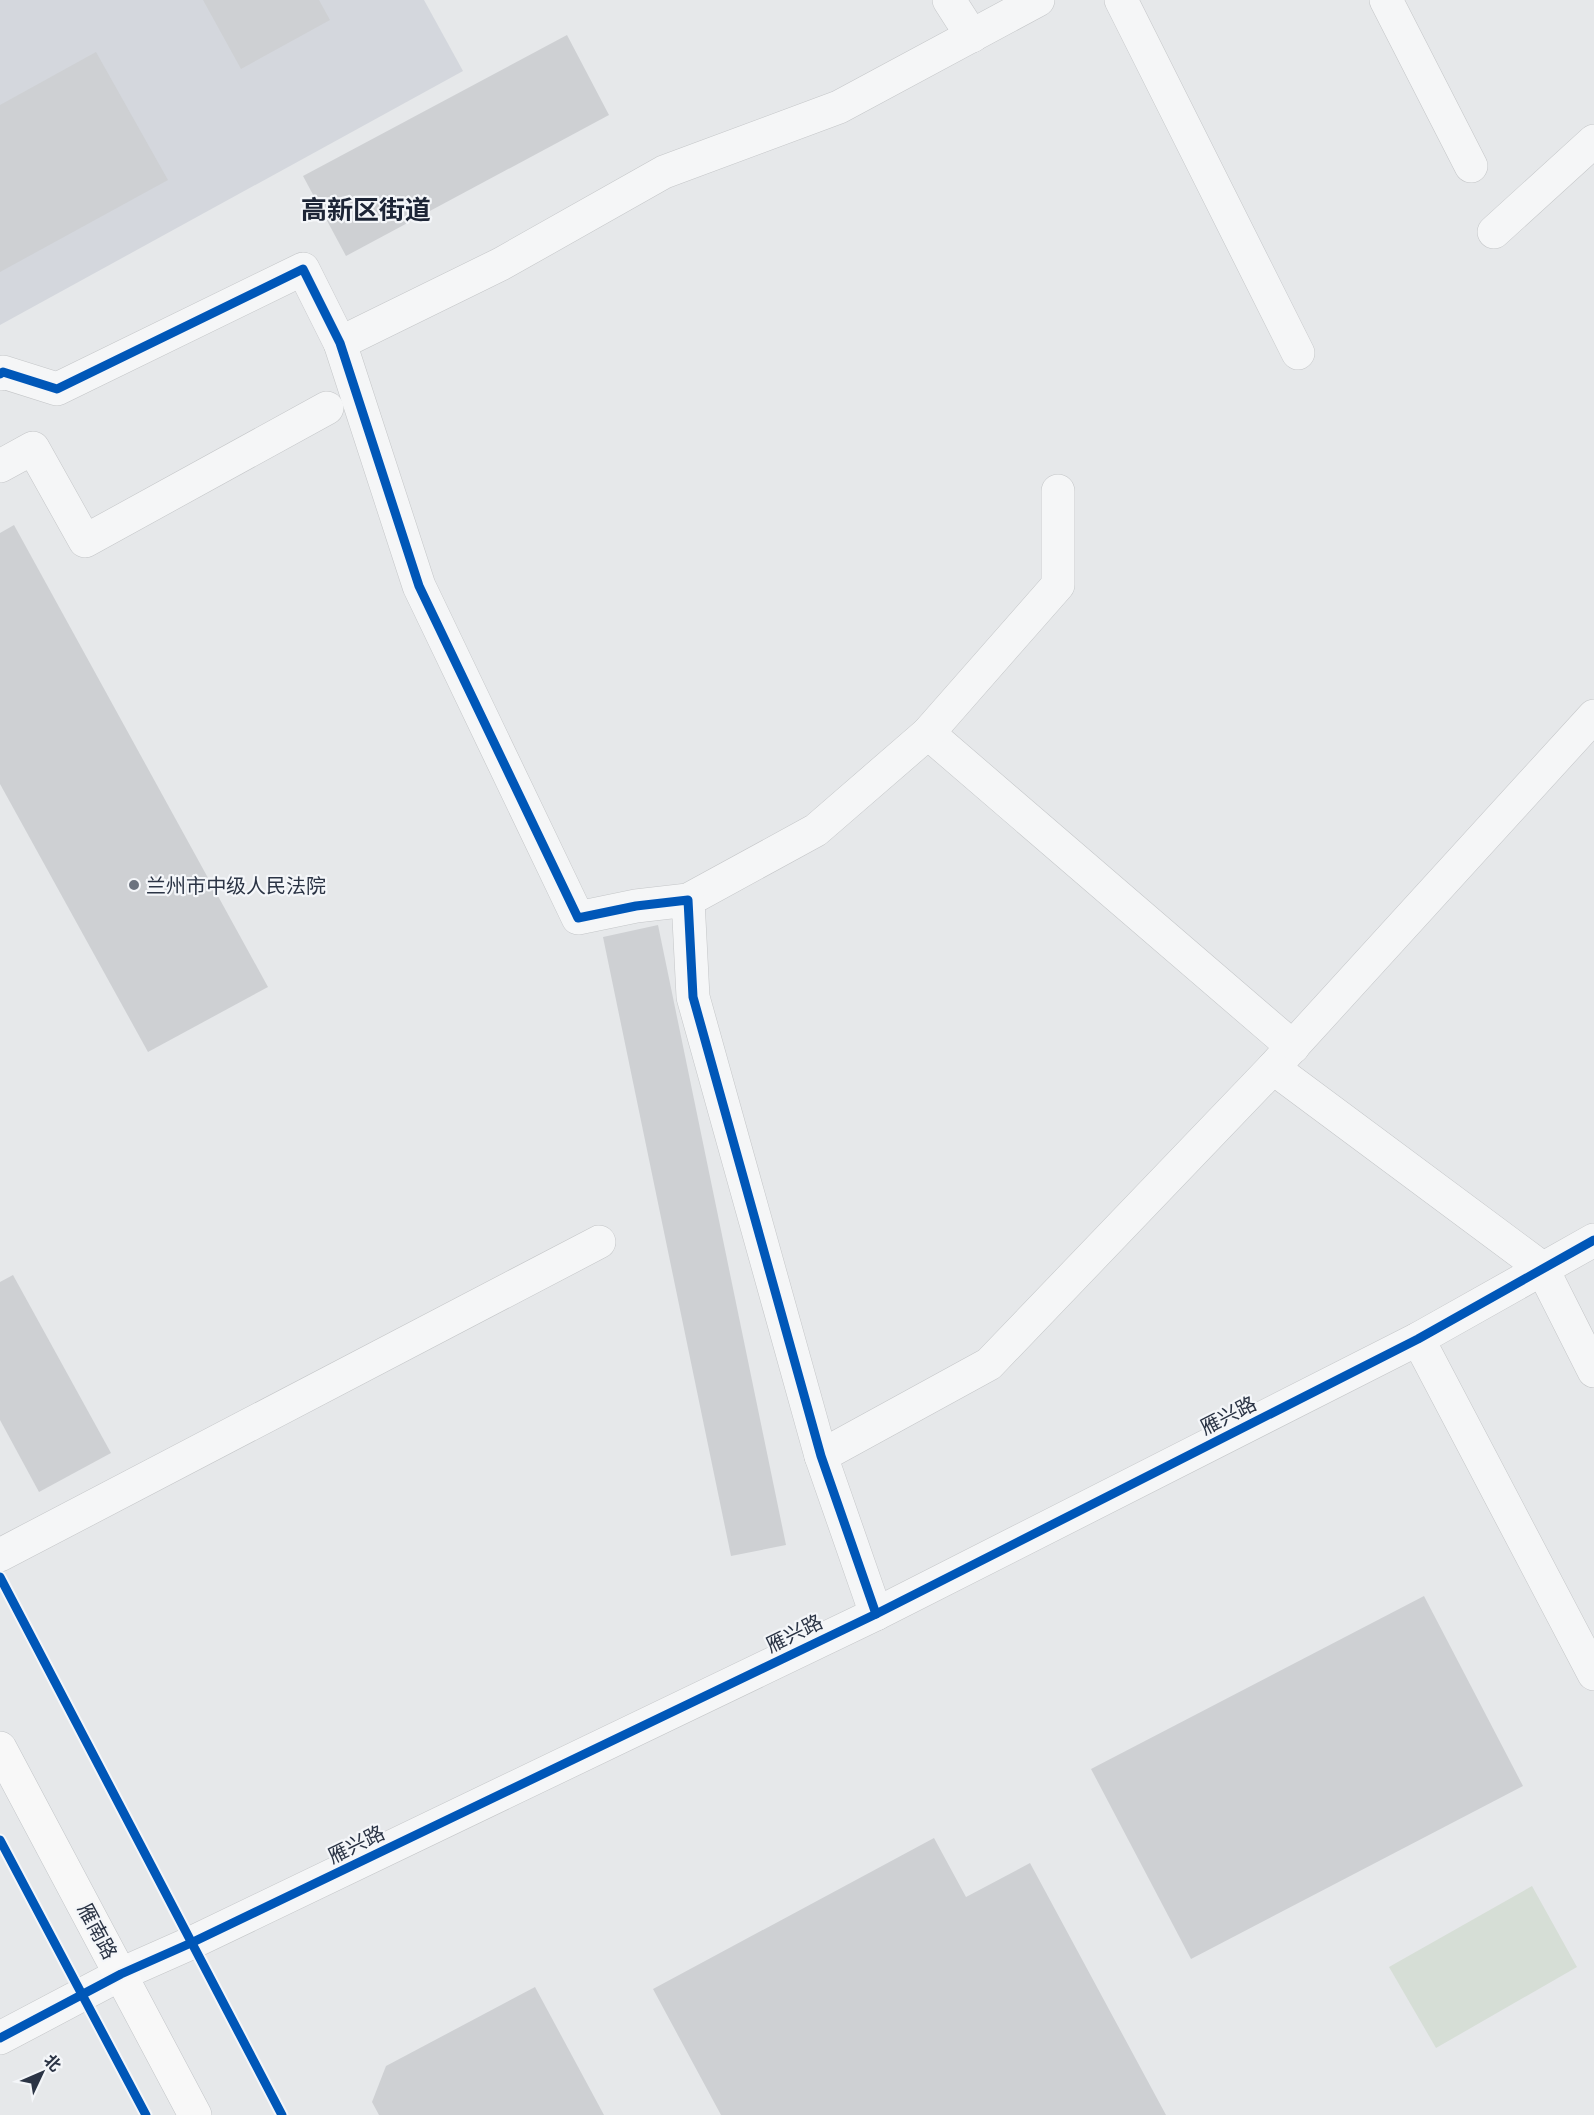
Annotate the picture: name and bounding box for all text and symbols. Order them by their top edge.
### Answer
district label: 高新区街道 [301,193,431,226]
place label: 兰州市中级人民法院 [146,873,326,898]
marker: 兰州市中级人民法院 [127,878,141,892]
street label: 雁兴路 [1196,1390,1260,1440]
street label: 雁兴路 [762,1609,826,1657]
street label: 雁兴路 [324,1820,388,1868]
street label: 雁南路 [73,1899,123,1963]
north arrow [12,2043,72,2103]
text: 北 [40,2050,66,2075]

